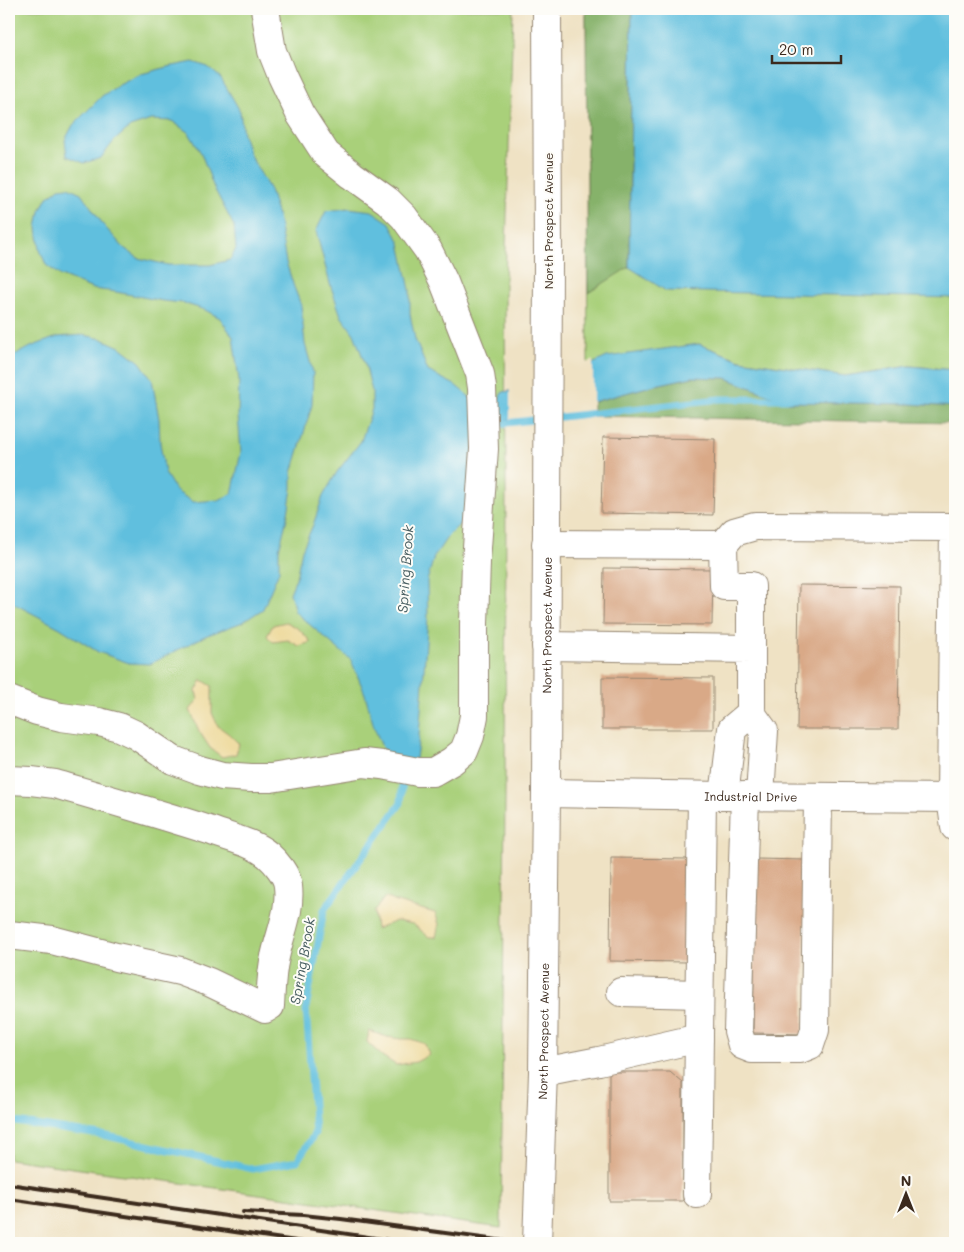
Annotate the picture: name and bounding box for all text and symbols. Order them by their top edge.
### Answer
scale bar [772,32,840,64]
text: 20 m [779,39,813,59]
street label: North Prospect Avenue [540,153,556,289]
water label: Spring Brook [392,524,418,614]
street label: North Prospect Avenue [538,557,555,694]
street label: Industrial Drive [704,788,798,805]
water label: Spring Brook [285,915,319,1006]
street label: North Prospect Avenue [534,963,552,1100]
north arrow [882,1170,932,1220]
text: N [901,1171,911,1190]

